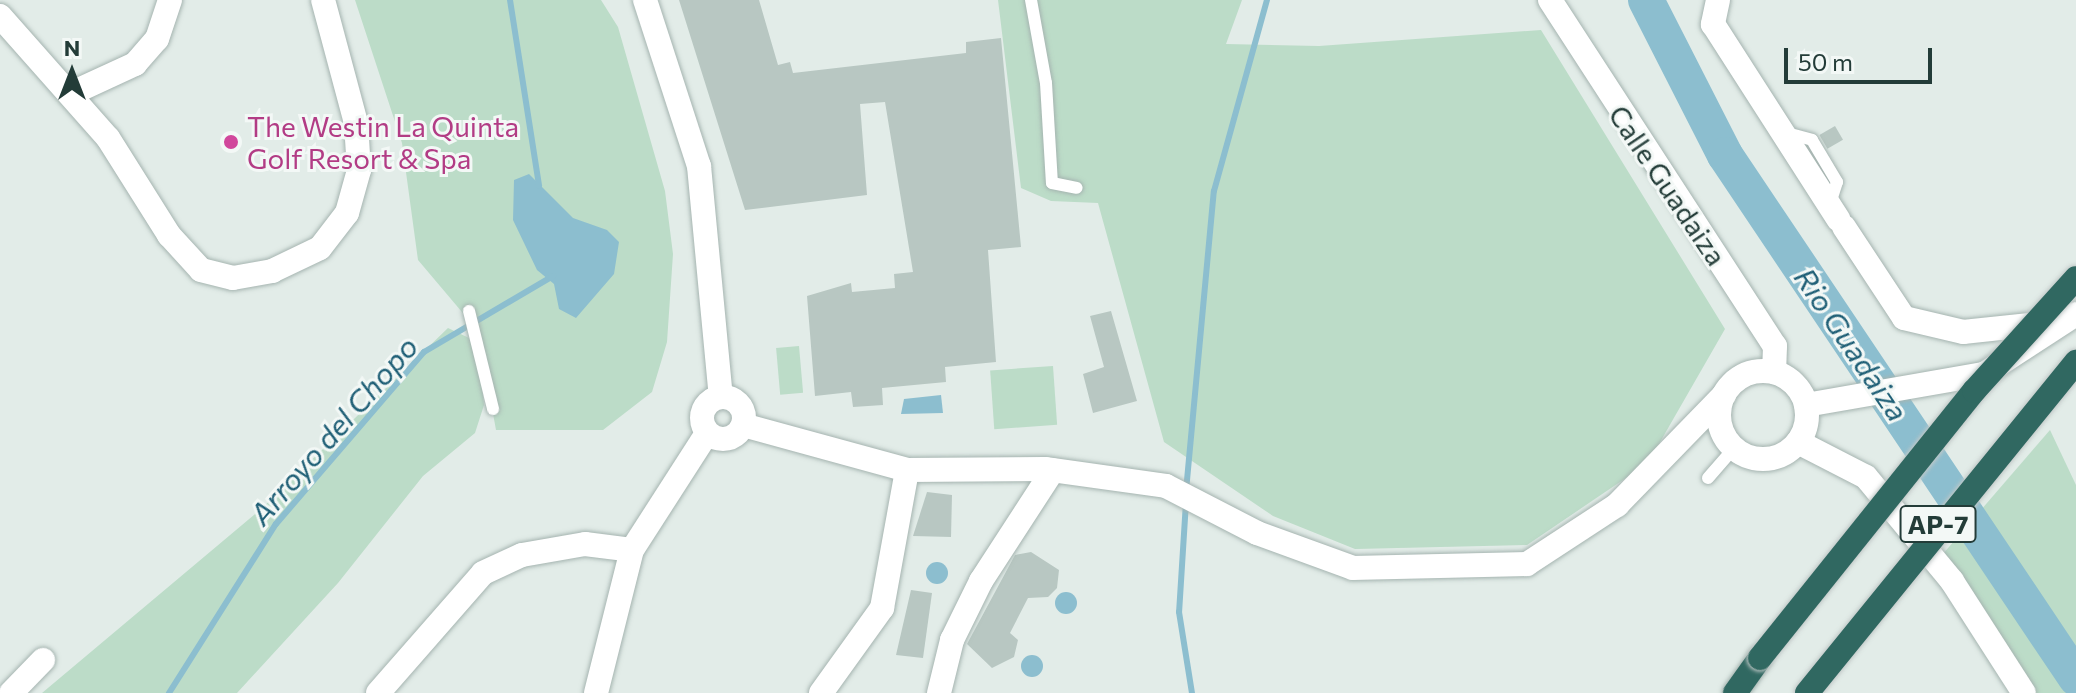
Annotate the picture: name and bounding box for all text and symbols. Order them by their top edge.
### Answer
north arrow [32,32,112,112]
scale bar [1788,32,1936,82]
text: N [64,34,80,61]
text: 50 m [1798,47,1853,76]
street label: Calle Guadaiza [1602,99,1734,271]
place label: The Westin La Quinta Golf Resort & Spa [247,109,519,175]
marker: The Westin La Quinta Golf Resort & Spa [222,133,240,151]
water label: Rio Guadaiza [1788,260,1916,428]
water label: Arroyo del Chopo [241,328,425,532]
road number: AP-7 [1898,502,1978,546]

